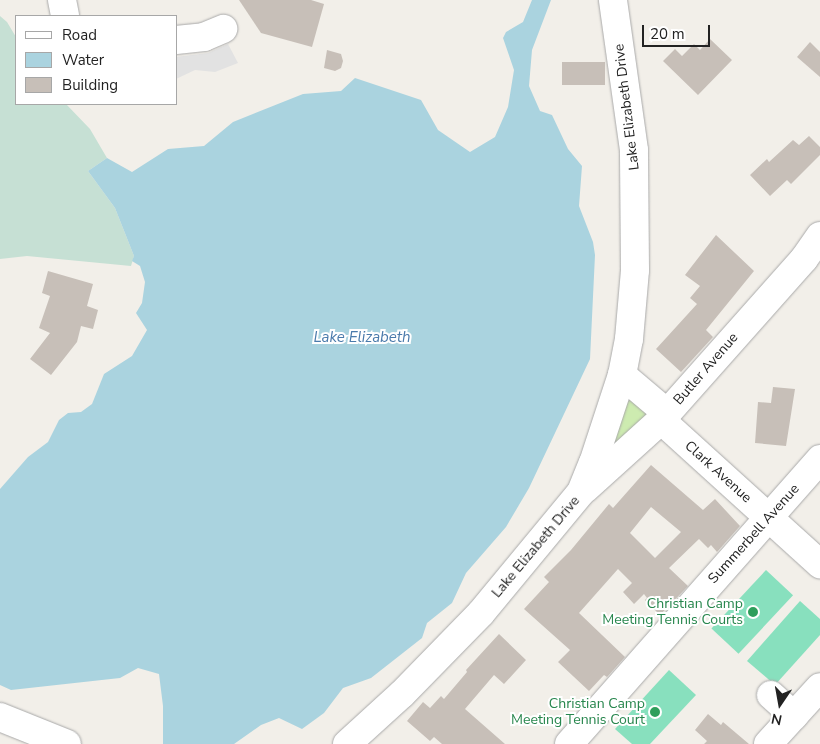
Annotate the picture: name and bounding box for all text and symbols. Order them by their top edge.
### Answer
legend [15,15,178,105]
scale bar [645,15,712,47]
text: 20 m [650,24,685,44]
text: Road [62,25,97,45]
street label: Lake Elizabeth Drive [611,43,643,171]
text: Water [62,50,104,70]
text: Building [62,75,118,95]
water label: Lake Elizabeth [313,329,411,347]
street label: Butler Avenue [670,330,742,408]
street label: Clark Avenue [681,438,755,506]
street label: Summerbell Avenue [705,481,803,587]
street label: Lake Elizabeth Drive [489,493,583,601]
place label: Christian Camp Meeting Tennis Courts [602,596,743,628]
marker: Christian Camp Meeting Tennis Courts [747,606,759,618]
north arrow [755,679,805,729]
place label: Christian Camp Meeting Tennis Court [511,696,645,729]
marker: Christian Camp Meeting Tennis Court [649,706,661,718]
text: N [770,709,784,730]

